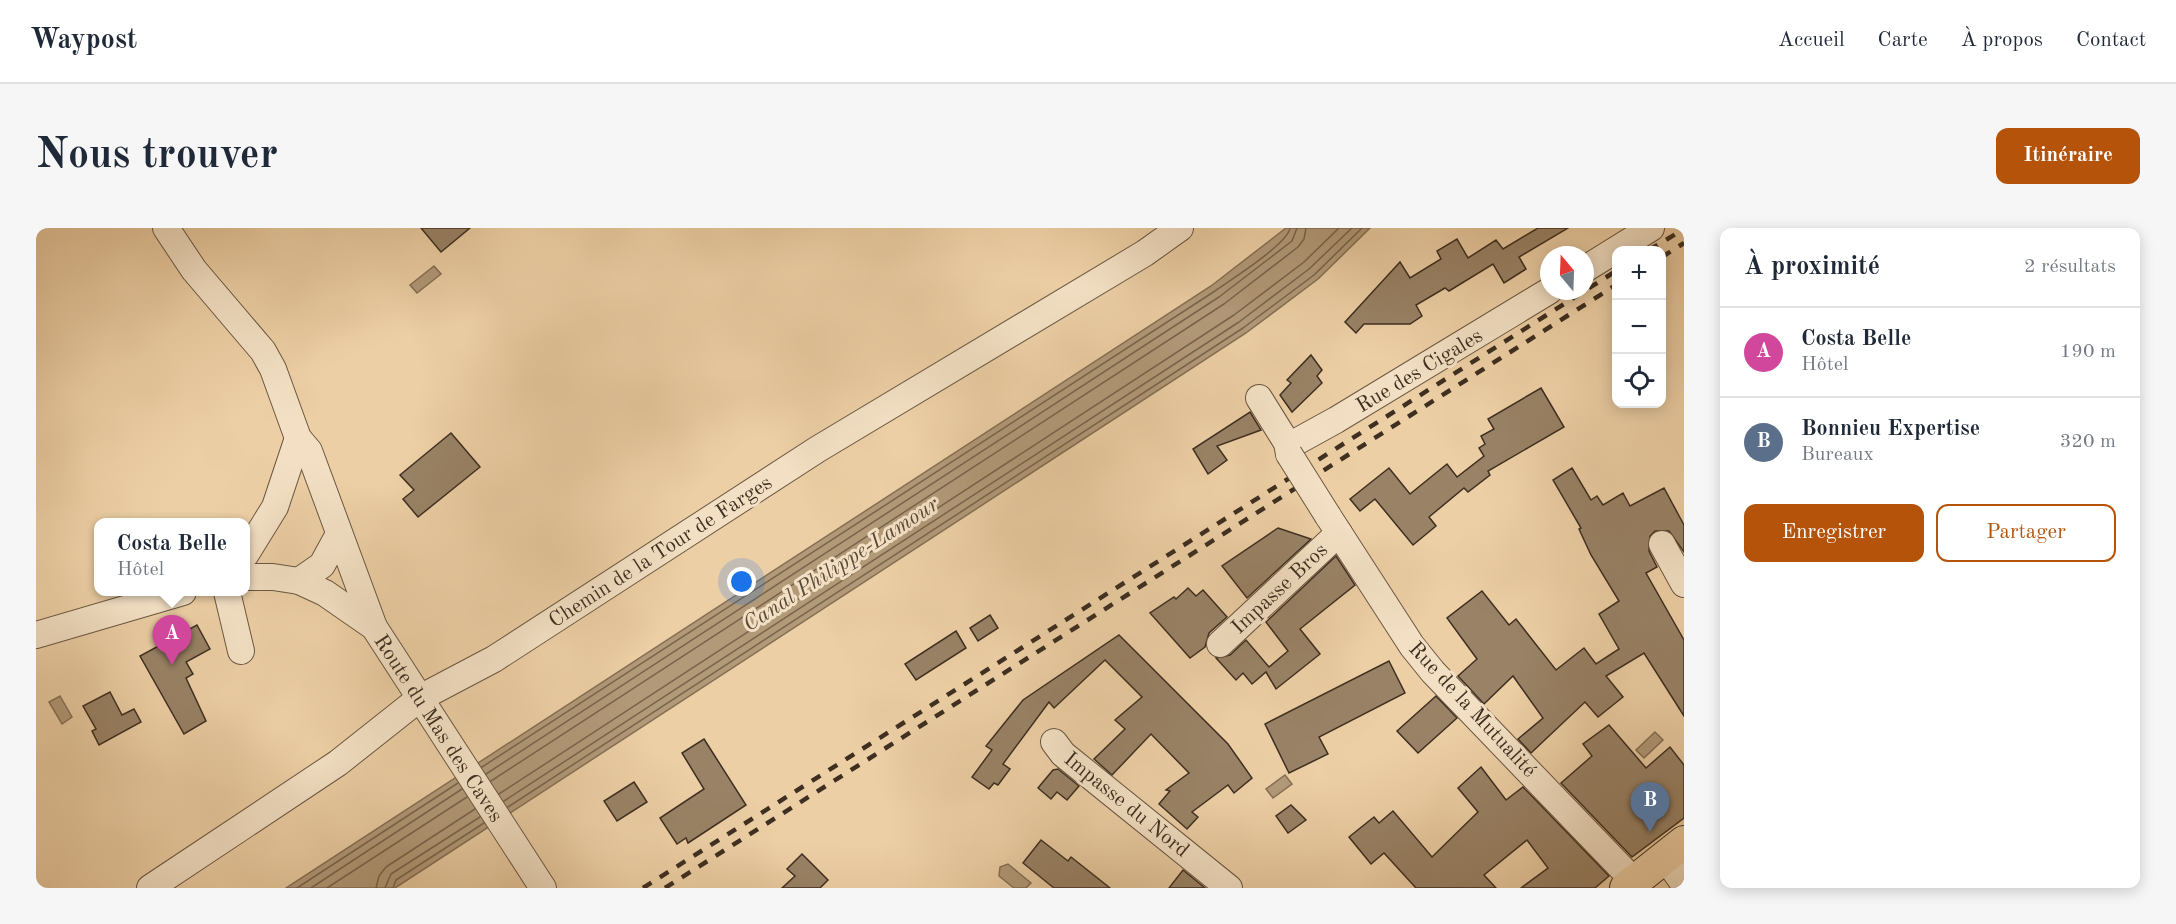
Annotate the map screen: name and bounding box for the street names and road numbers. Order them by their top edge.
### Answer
street label: Rue des Cigales [1353,325,1487,417]
street label: Chemin de la Tour de Farges [546,472,776,632]
street label: Impasse Bros [1228,540,1332,639]
street label: Route du Mas des Caves [369,631,506,826]
street label: Rue de la Mutualité [1404,638,1540,782]
street label: Impasse du Nord [1060,748,1193,862]

